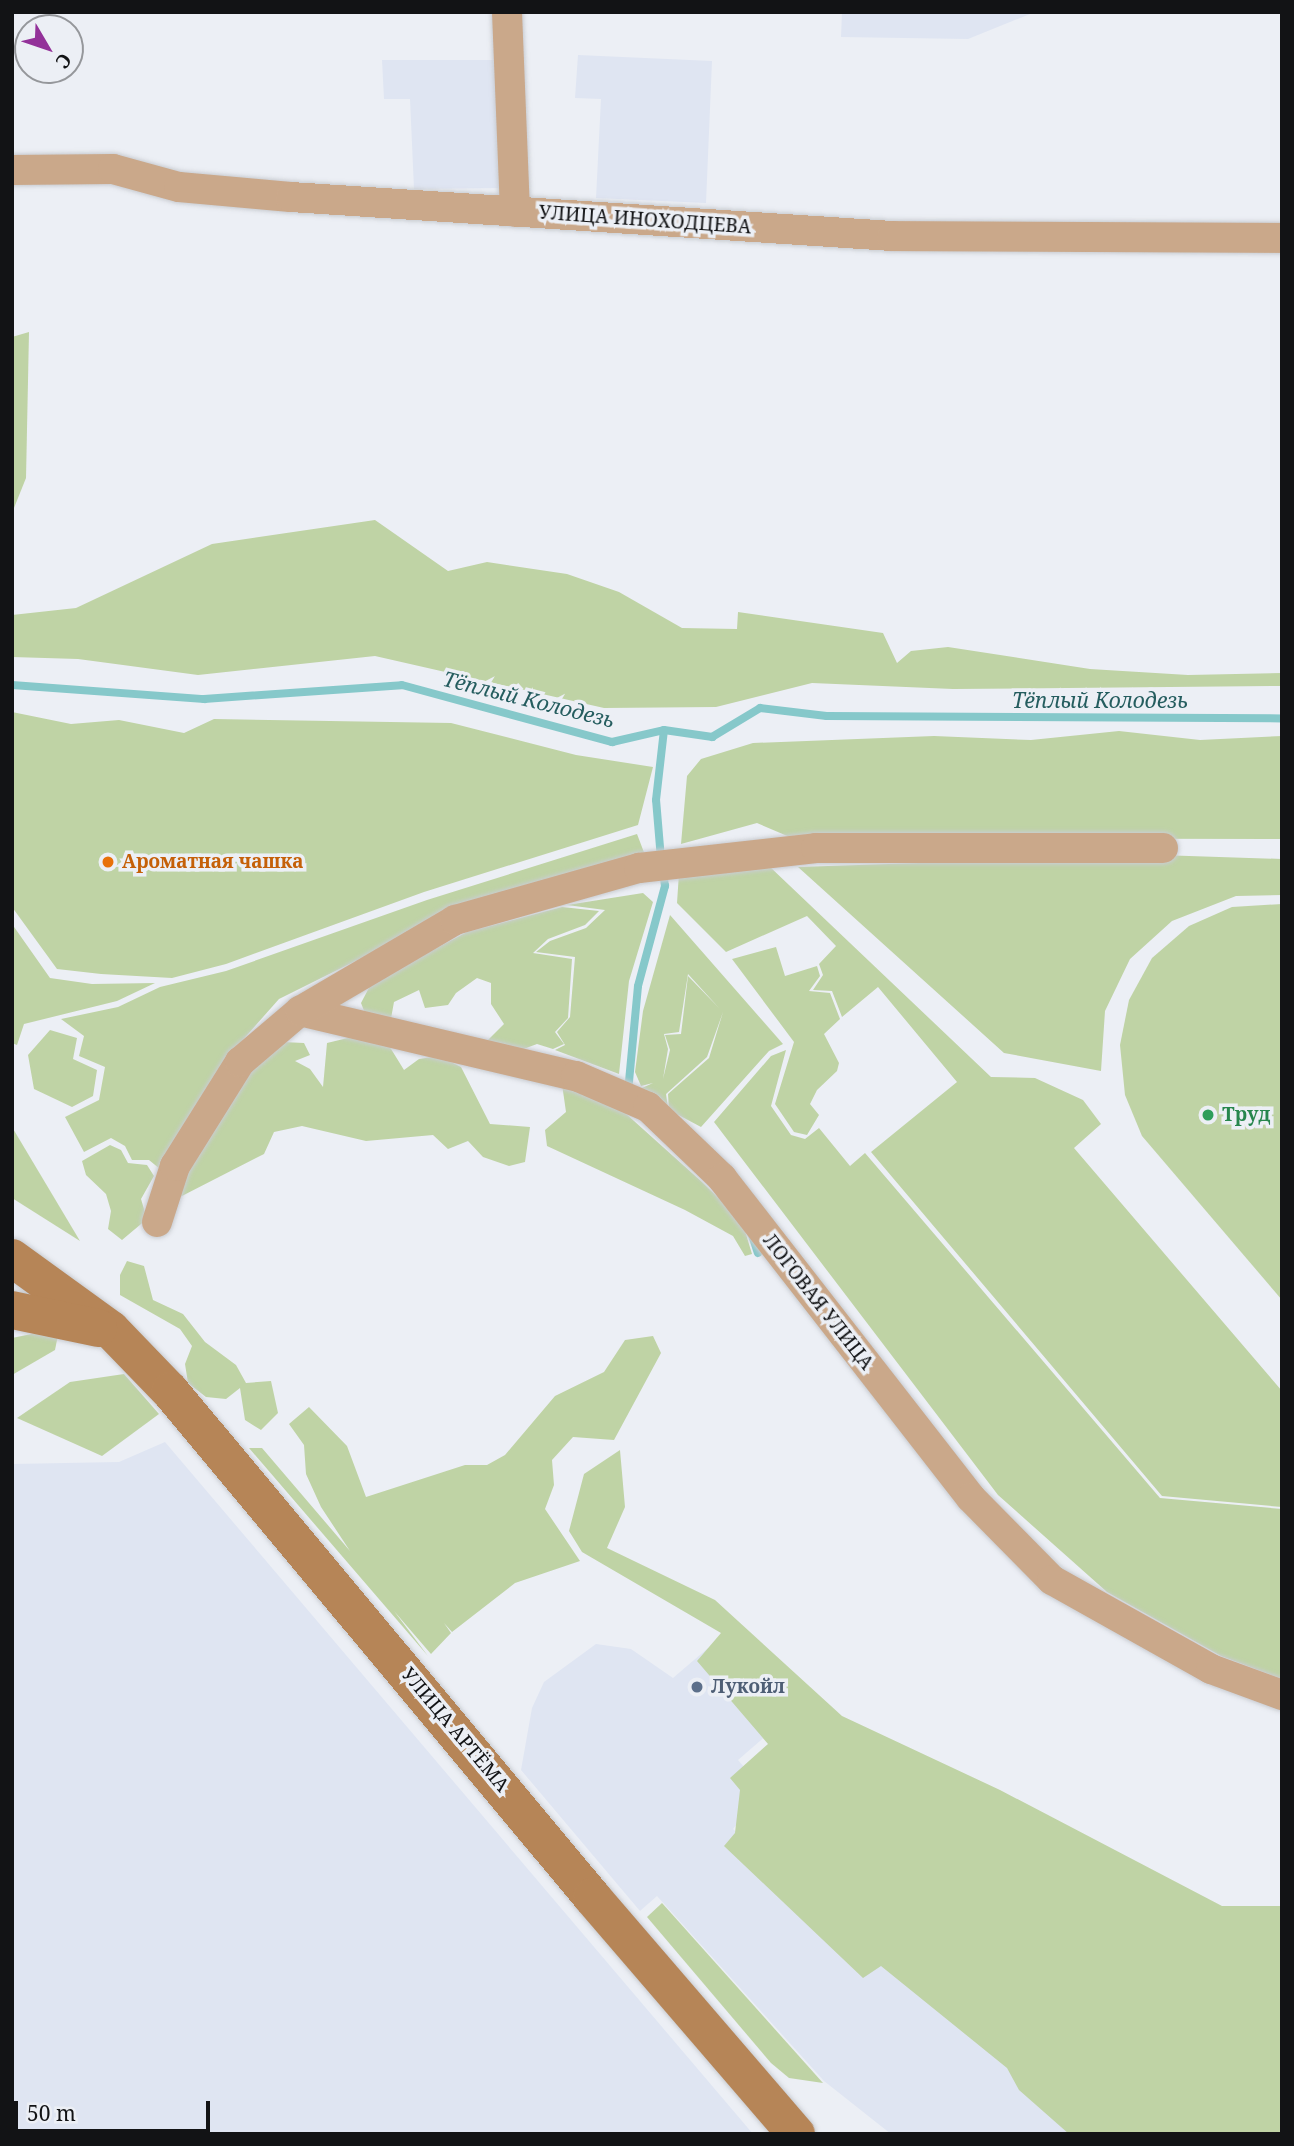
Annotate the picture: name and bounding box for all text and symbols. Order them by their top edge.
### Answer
north arrow [14,14,84,84]
text: С [50,48,78,74]
street label: УЛИЦА ИНОХОДЦЕВА [538,201,752,239]
water label: Тёплый Колодезь [441,665,617,733]
water label: Тёплый Колодезь [1012,687,1188,713]
place label: Ароматная чашка [122,851,304,873]
marker: Ароматная чашка [100,854,116,870]
place label: Труд [1222,1104,1270,1126]
marker: Труд [1200,1107,1216,1123]
street label: ЛОГОВАЯ УЛИЦА [758,1230,878,1374]
street label: УЛИЦА АРТЁМА [396,1663,514,1797]
place label: Лукойл [711,1676,785,1698]
marker: Лукойл [689,1679,705,1695]
scale bar [18,2086,214,2130]
text: 50 m [27,2099,76,2127]

